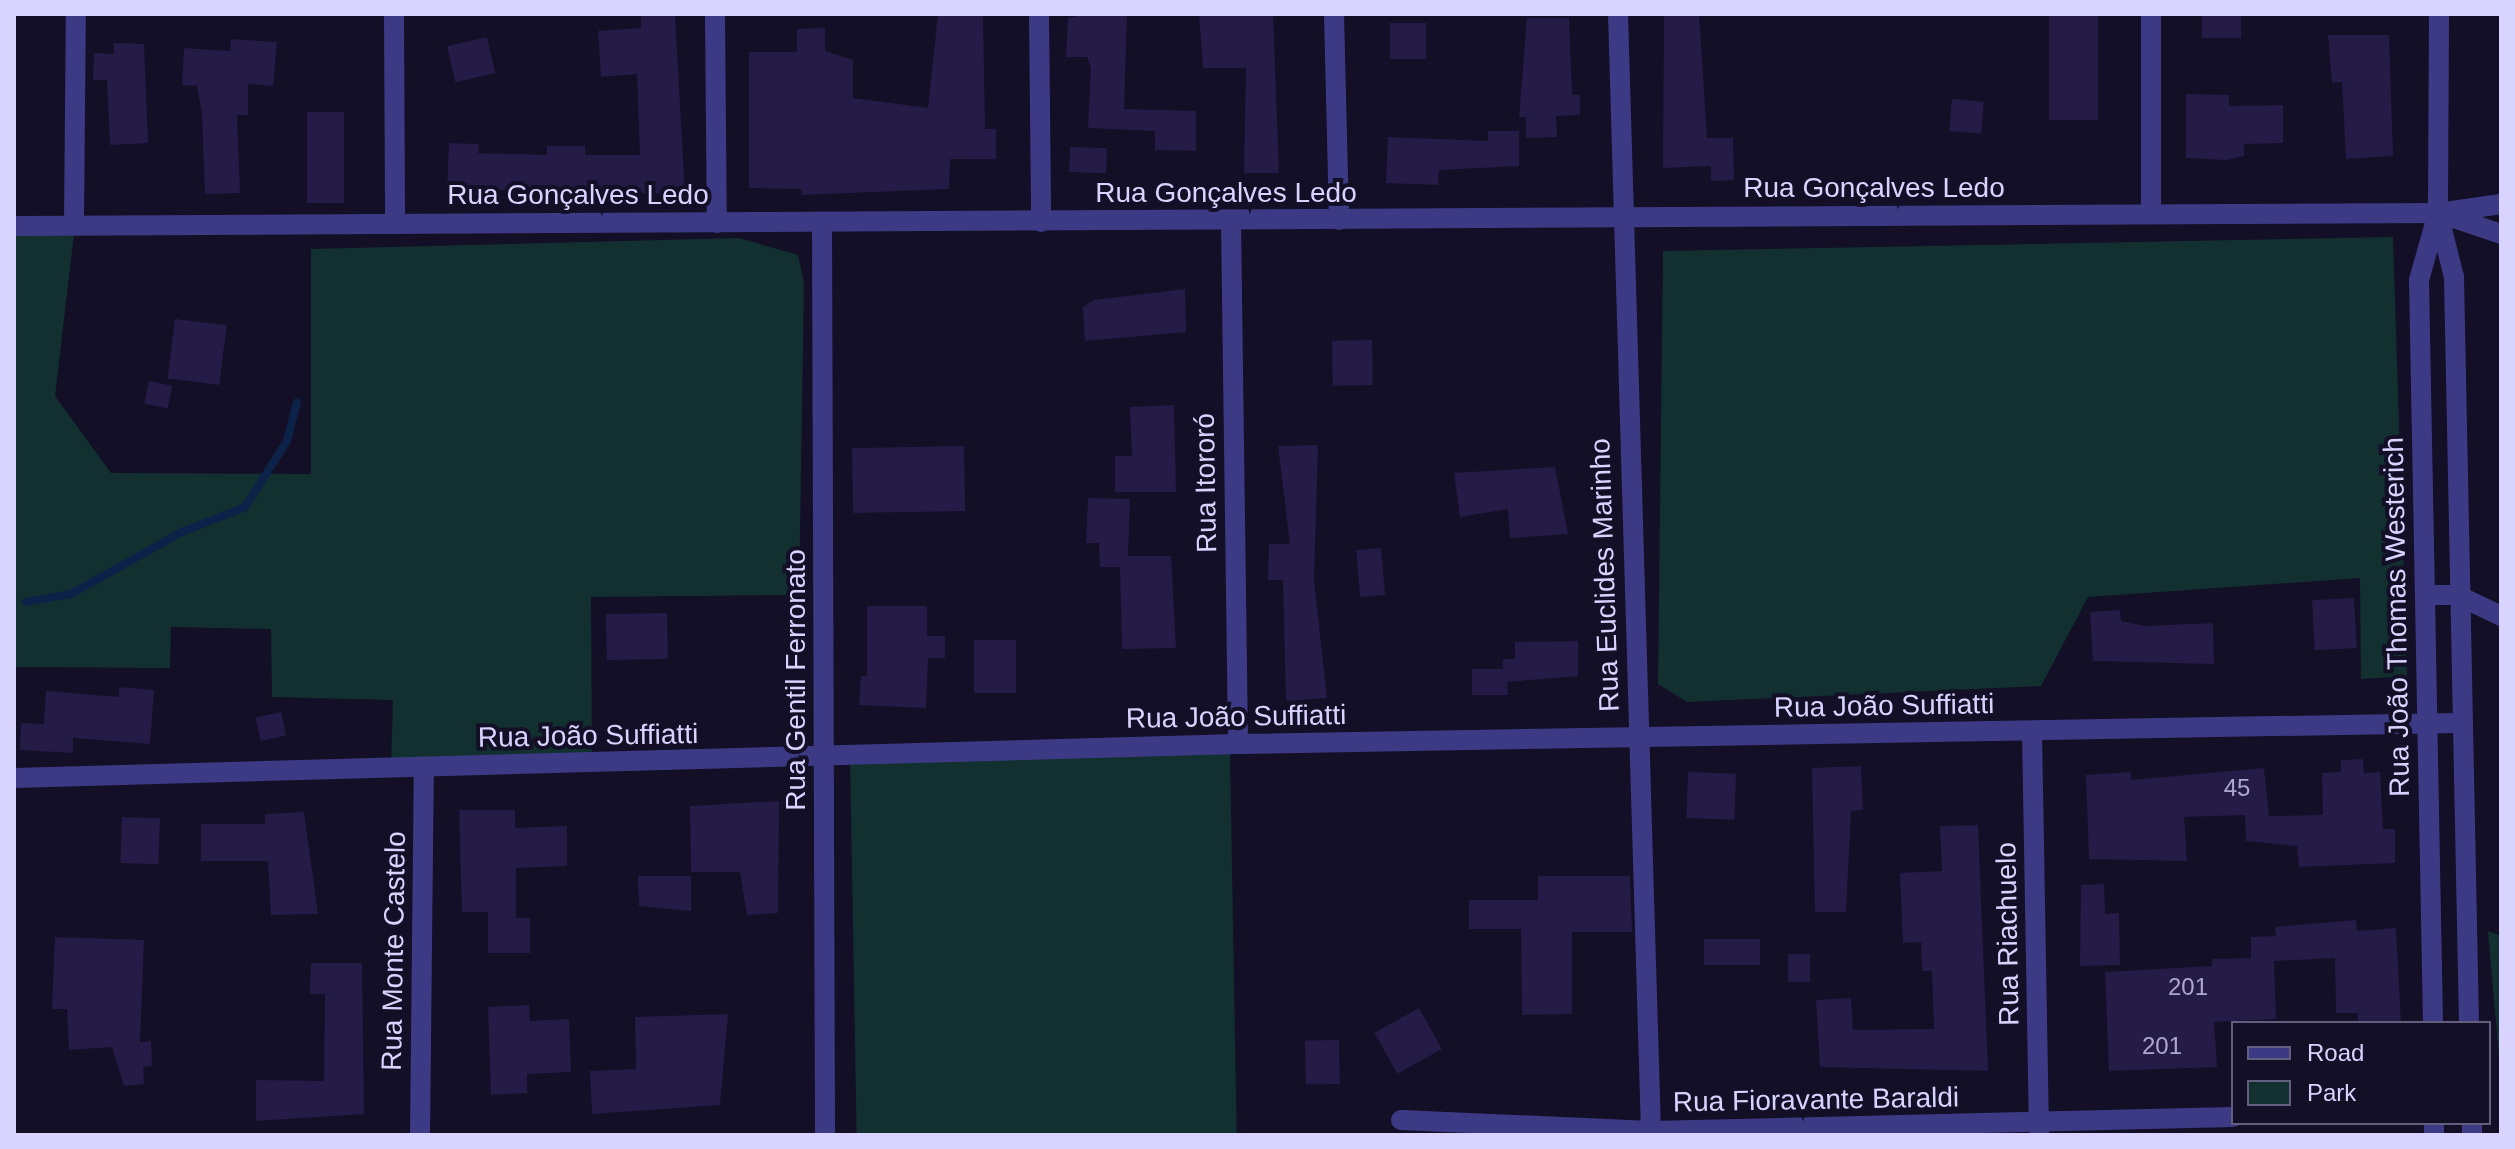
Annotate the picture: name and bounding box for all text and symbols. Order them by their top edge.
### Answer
street label: Rua Gonçalves Ledo [1743,171,2005,205]
street label: Rua Gonçalves Ledo [1095,176,1357,210]
street label: Rua Gonçalves Ledo [447,178,709,212]
street label: Rua Itororó [1188,413,1224,553]
street label: Rua João Thomas Westerich [2377,436,2417,798]
street label: Rua Euclides Marinho [1583,438,1627,712]
street label: Rua Gentil Ferronato [779,549,813,811]
street label: Rua João Suffiatti [1773,687,1995,725]
street label: Rua João Suffiatti [1125,698,1347,736]
street label: Rua João Suffiatti [477,717,699,755]
house number: 45 [2224,774,2250,802]
street label: Rua Monte Castelo [375,831,413,1071]
street label: Rua Riachuelo [1990,842,2026,1026]
house number: 201 [2168,973,2208,1001]
legend [2231,1021,2491,1125]
house number: 201 [2142,1032,2182,1060]
text: Road [2307,1039,2364,1066]
text: Park [2307,1079,2356,1106]
street label: Rua Fioravante Baraldi [1673,1081,1959,1119]

